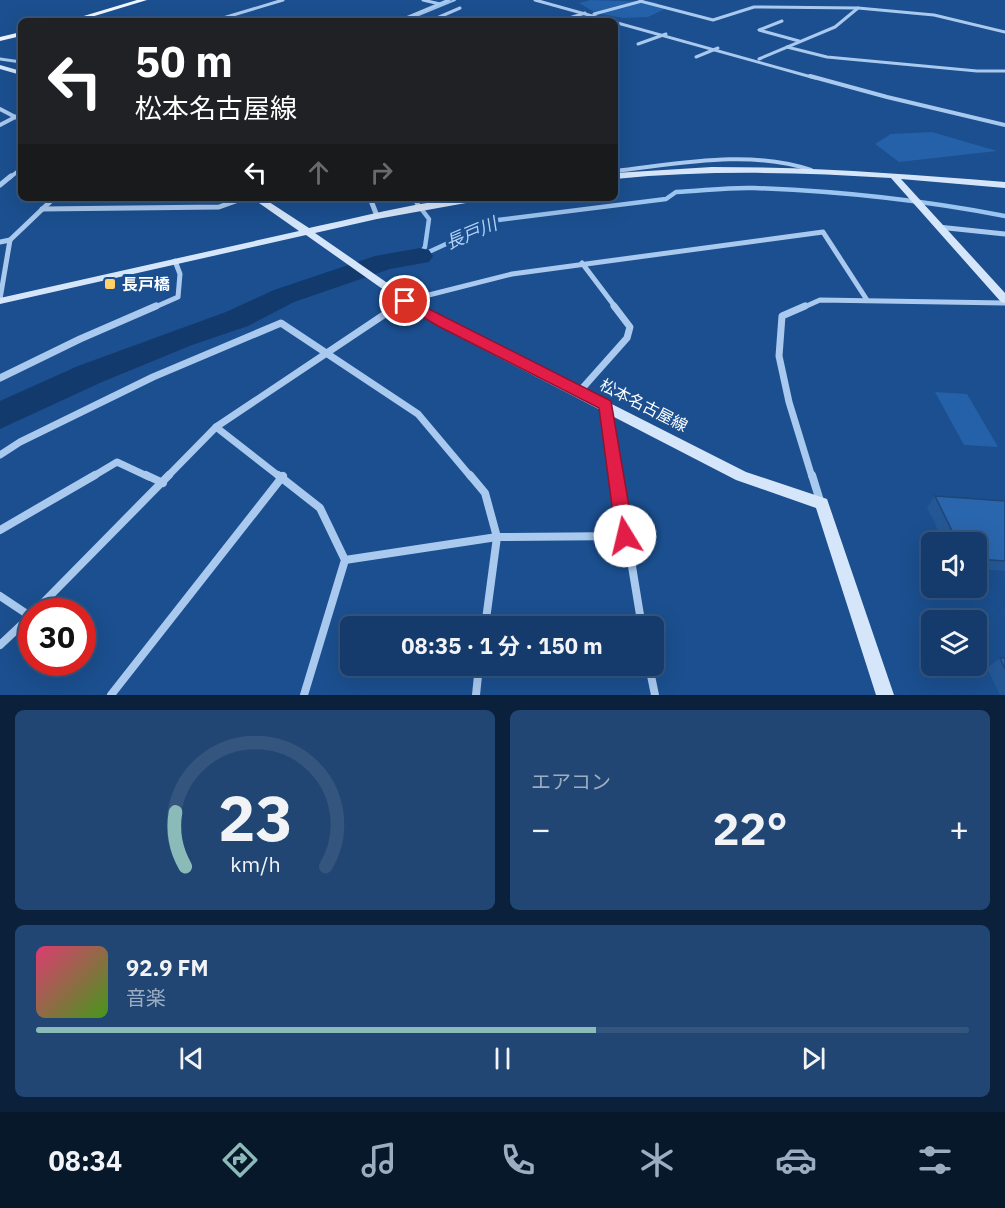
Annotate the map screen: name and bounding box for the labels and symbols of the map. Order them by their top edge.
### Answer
water label: 長戸川 [442,211,502,254]
place label: 長戸橋 [122,274,170,294]
pin [379,275,430,326]
marker: 長戸橋 [103,277,117,291]
street label: 松本名古屋線 [597,374,691,436]
position arrow [593,504,657,568]
speed limit sign: 30 [18,598,96,676]

